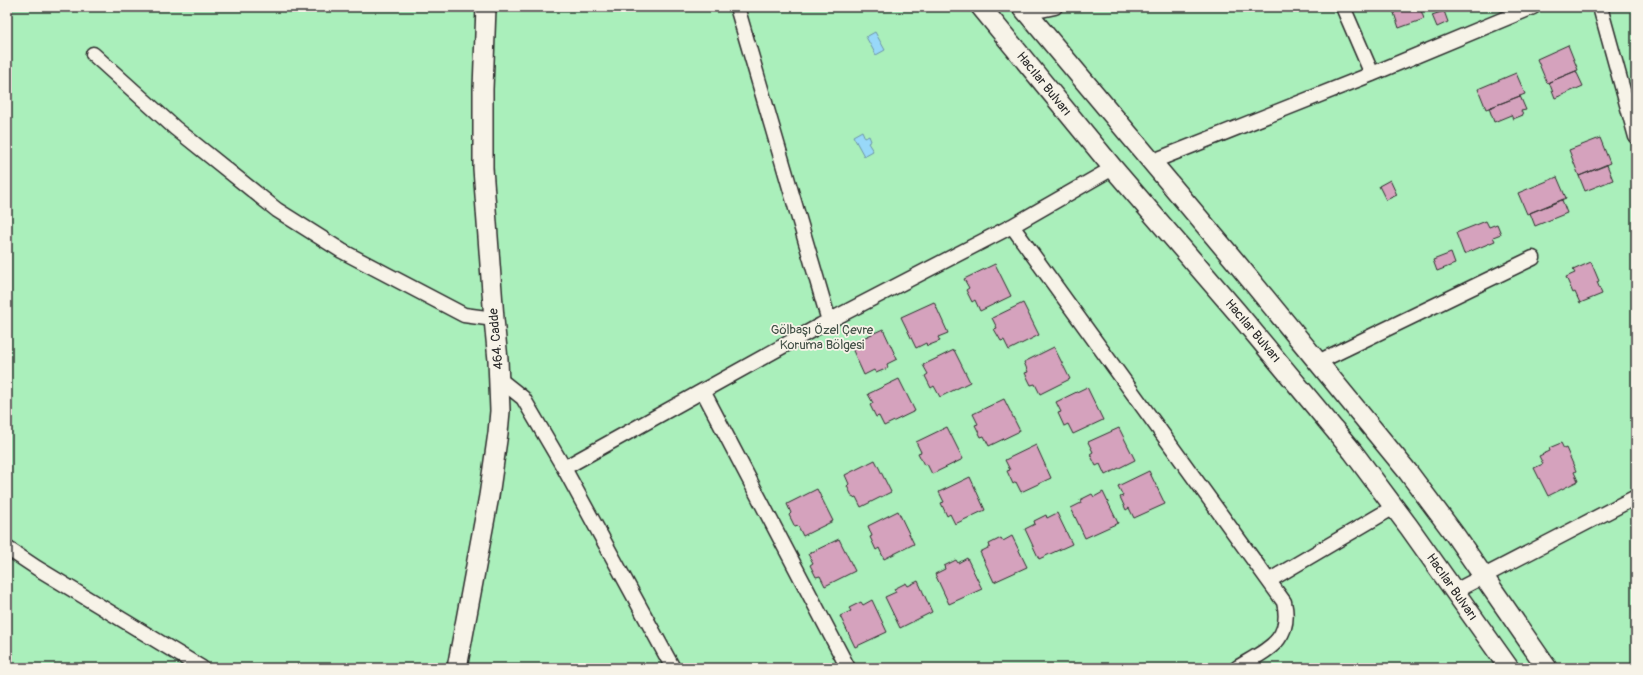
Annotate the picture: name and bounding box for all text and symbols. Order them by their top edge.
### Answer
street label: Hacılar Bulvarı [1013,49,1075,119]
street label: Hacılar Bulvarı [1222,296,1284,366]
street label: 464. Cadde [485,307,507,370]
park label: Gölbaşı Özel Çevre Koruma Bölgesi [771,322,874,353]
street label: Hacılar Bulvarı [1423,550,1481,624]

